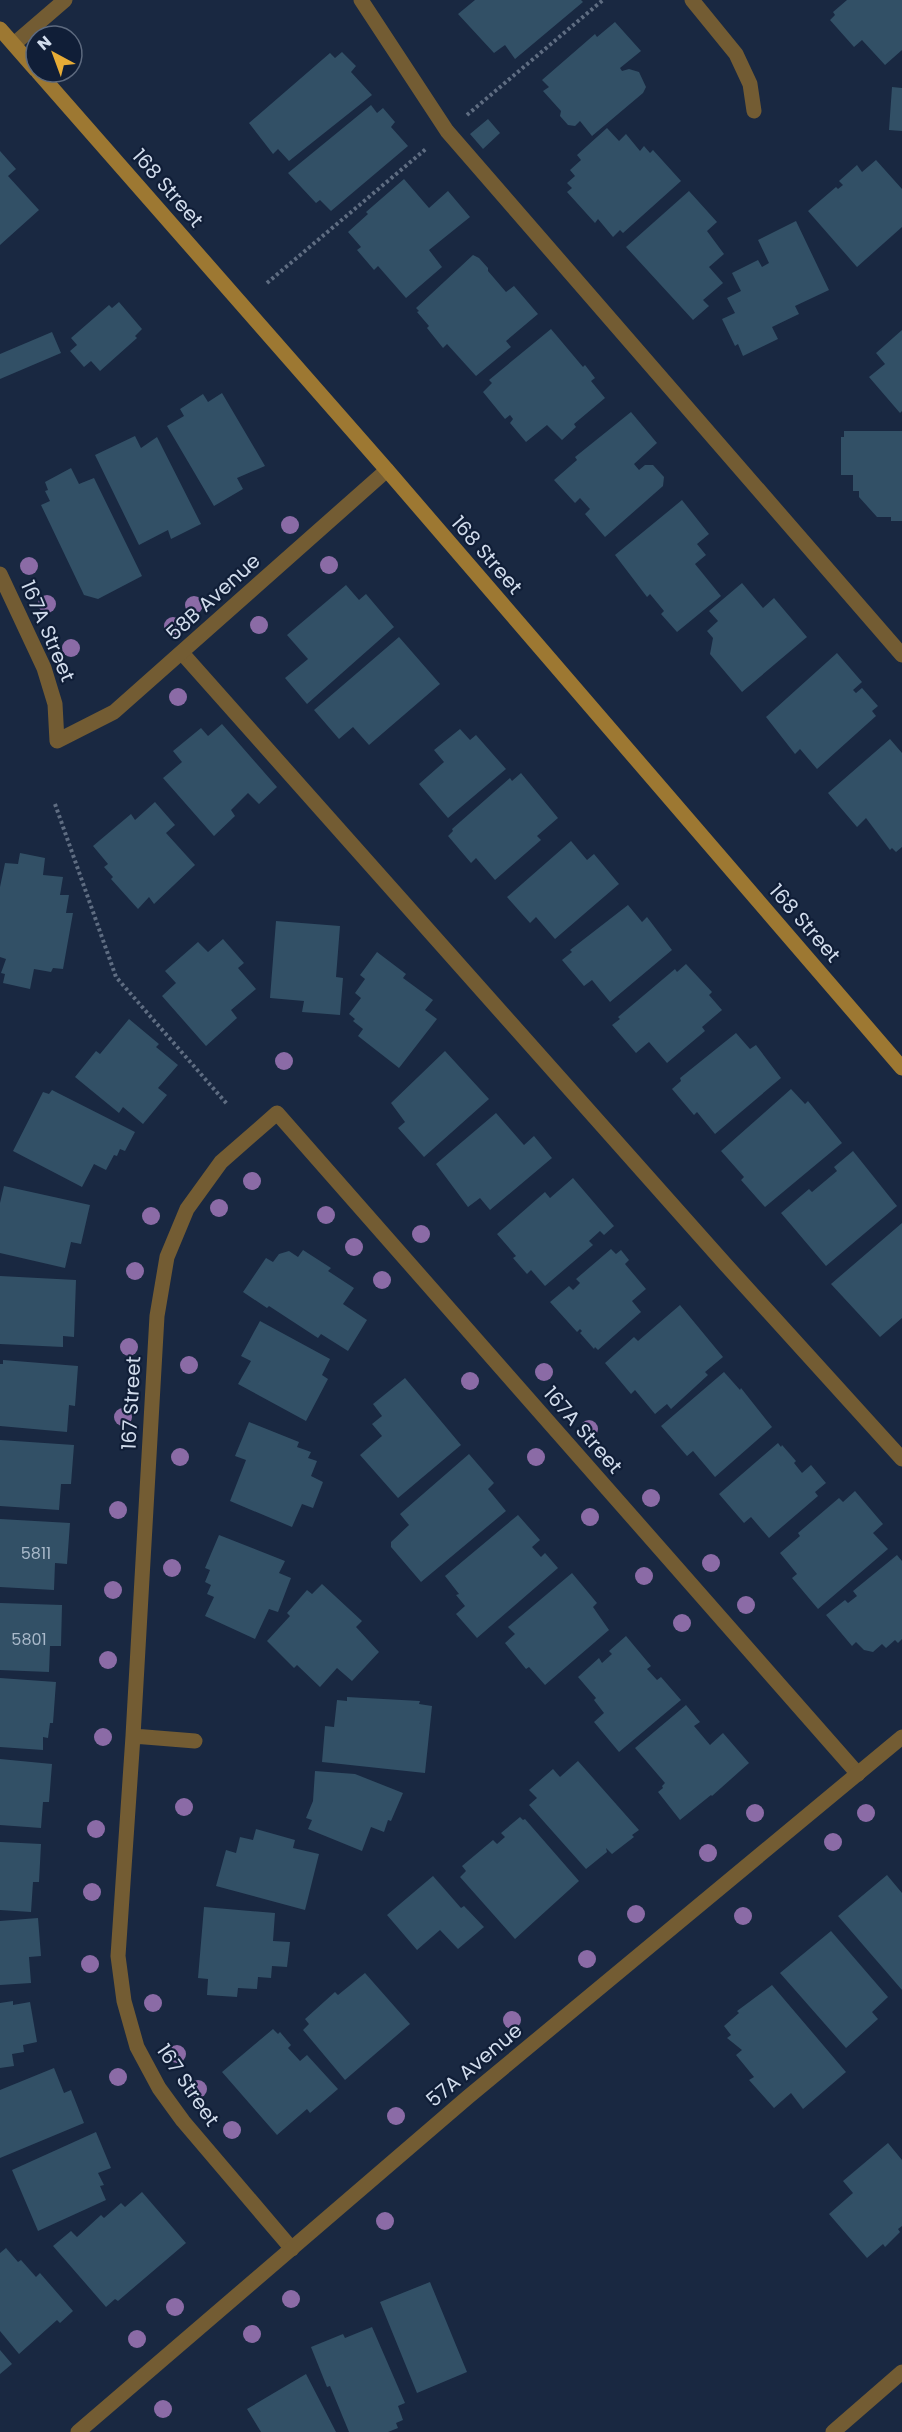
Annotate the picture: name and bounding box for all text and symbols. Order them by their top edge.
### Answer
north arrow [24,24,84,84]
text: N [32,30,57,56]
street label: 168 Street [126,143,210,233]
street label: 168 Street [445,510,529,600]
street label: 58B Avenue [160,547,266,647]
street label: 167A Street [14,576,82,686]
street label: 168 Street [763,878,847,968]
street label: 167 Street [115,1355,147,1451]
street label: 167A Street [537,1380,629,1480]
house number: 5811 [21,1542,51,1565]
house number: 5801 [11,1628,47,1651]
street label: 57A Avenue [420,2017,528,2113]
street label: 167 Street [150,2038,226,2132]

